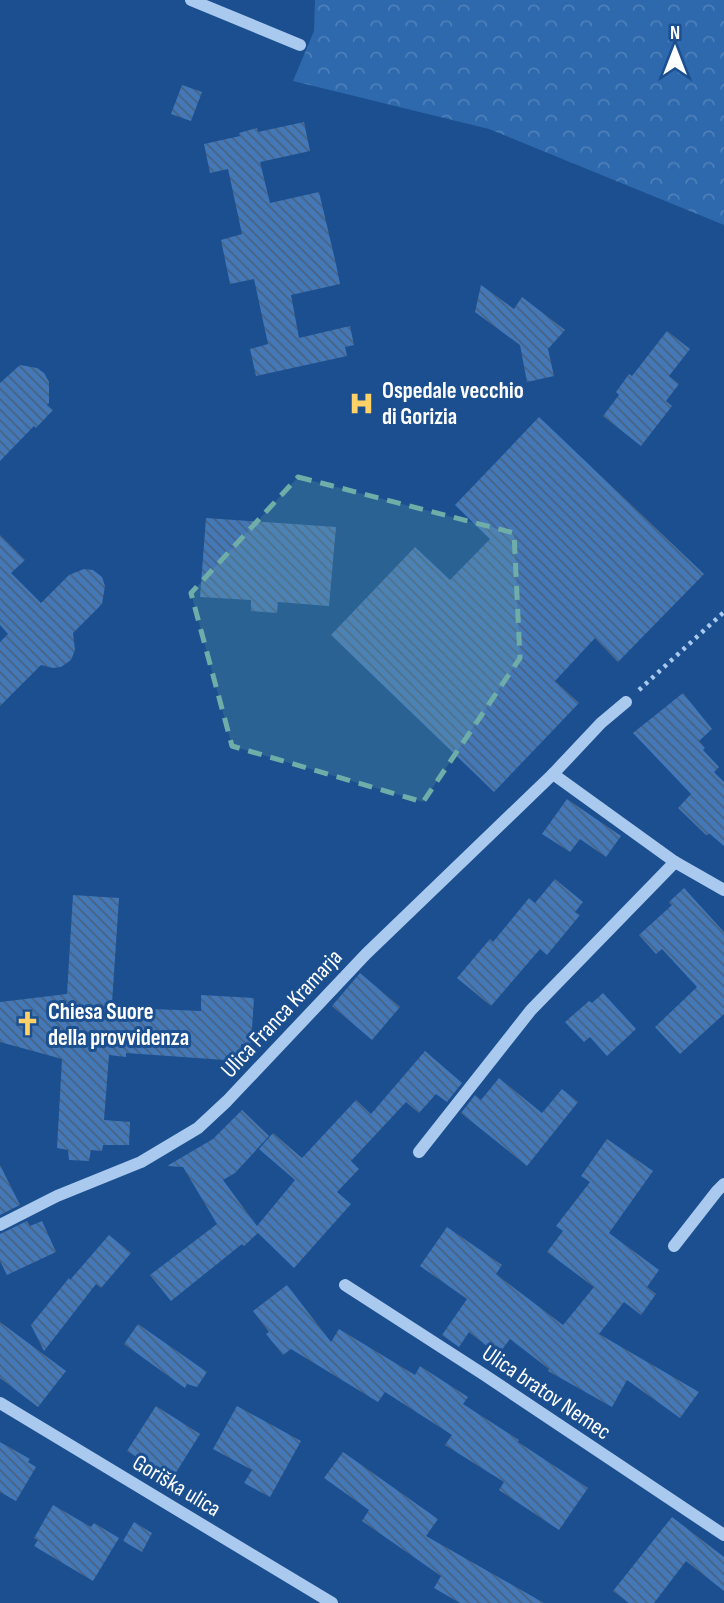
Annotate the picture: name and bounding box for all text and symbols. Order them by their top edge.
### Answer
north arrow [640,14,710,84]
text: N [670,22,680,45]
place label: Ospedale vecchio di Gorizia [382,377,524,431]
hospital icon: Ospedale vecchio di Gorizia [348,389,376,417]
street label: Ulica Franca Kramarja [215,944,348,1084]
place label: Chiesa Suore della provvidenza [48,998,189,1052]
church icon: Chiesa Suore della provvidenza [14,1010,42,1038]
street label: Ulica bratov Nemec [477,1339,616,1446]
street label: Goriška ulica [127,1449,226,1523]

